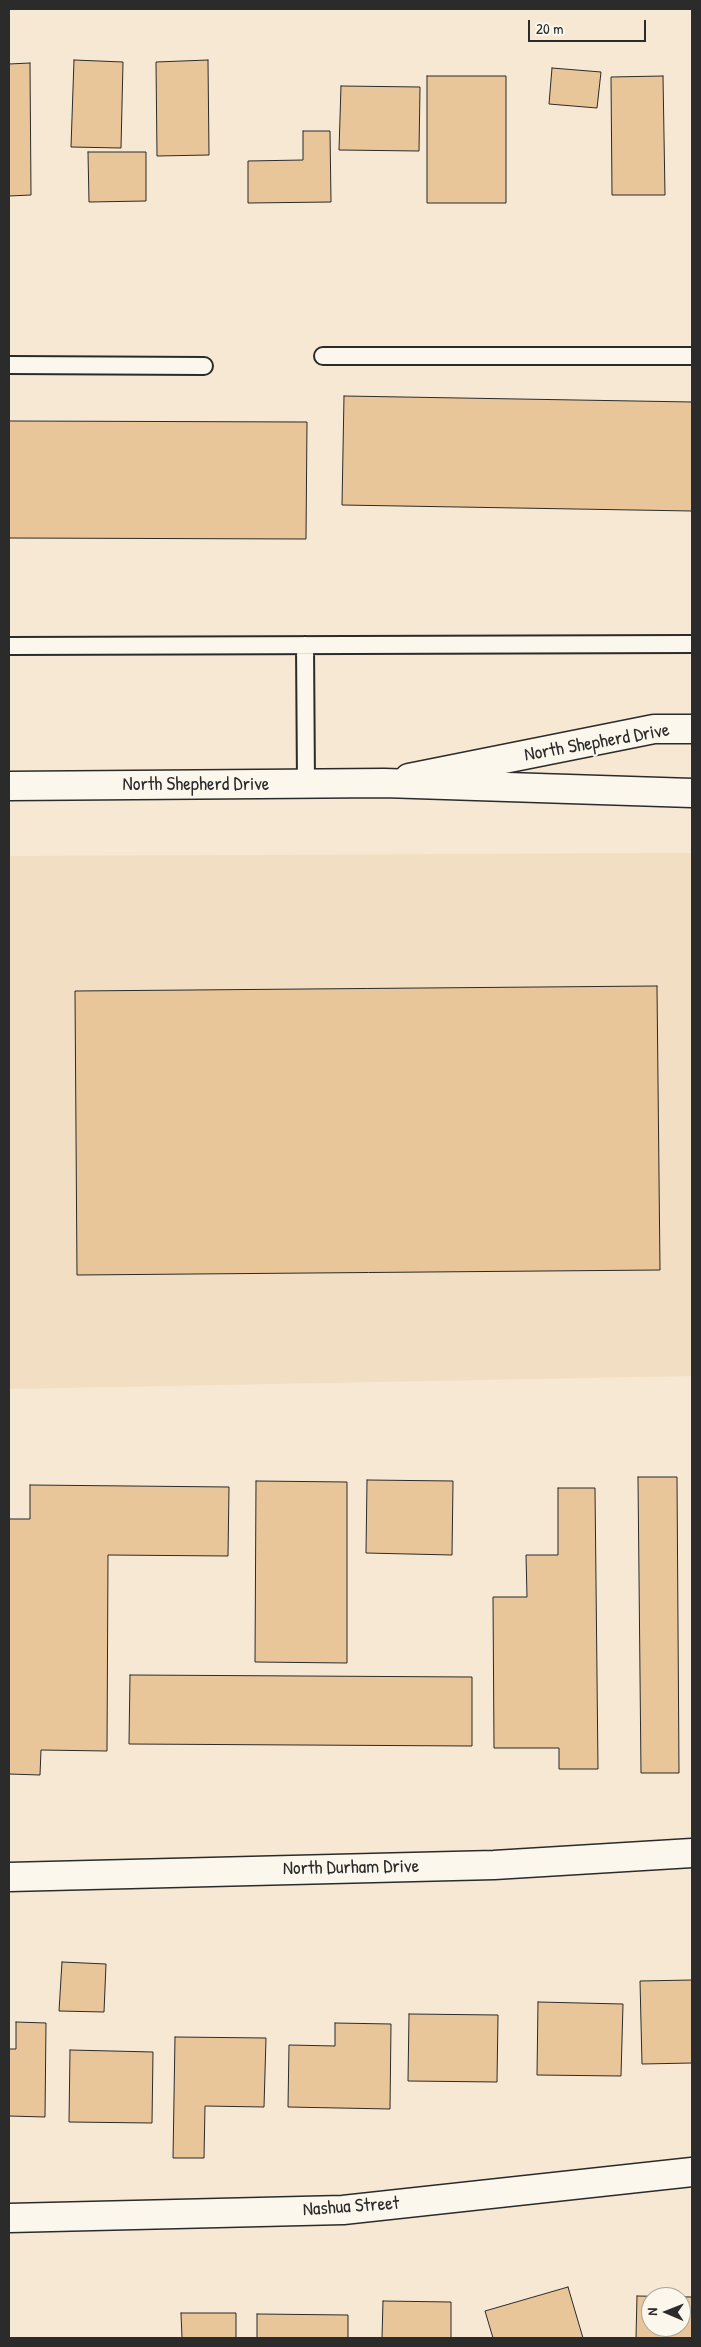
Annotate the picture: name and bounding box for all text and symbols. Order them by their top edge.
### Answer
scale bar [531,10,648,42]
text: 20 m [536,18,563,39]
street label: North Shepherd Drive [523,719,671,767]
street label: North Shepherd Drive [123,774,269,796]
street label: North Durham Drive [283,1855,419,1881]
street label: Nashua Street [302,2192,400,2222]
north arrow [641,2287,691,2337]
text: N [642,2308,661,2316]

